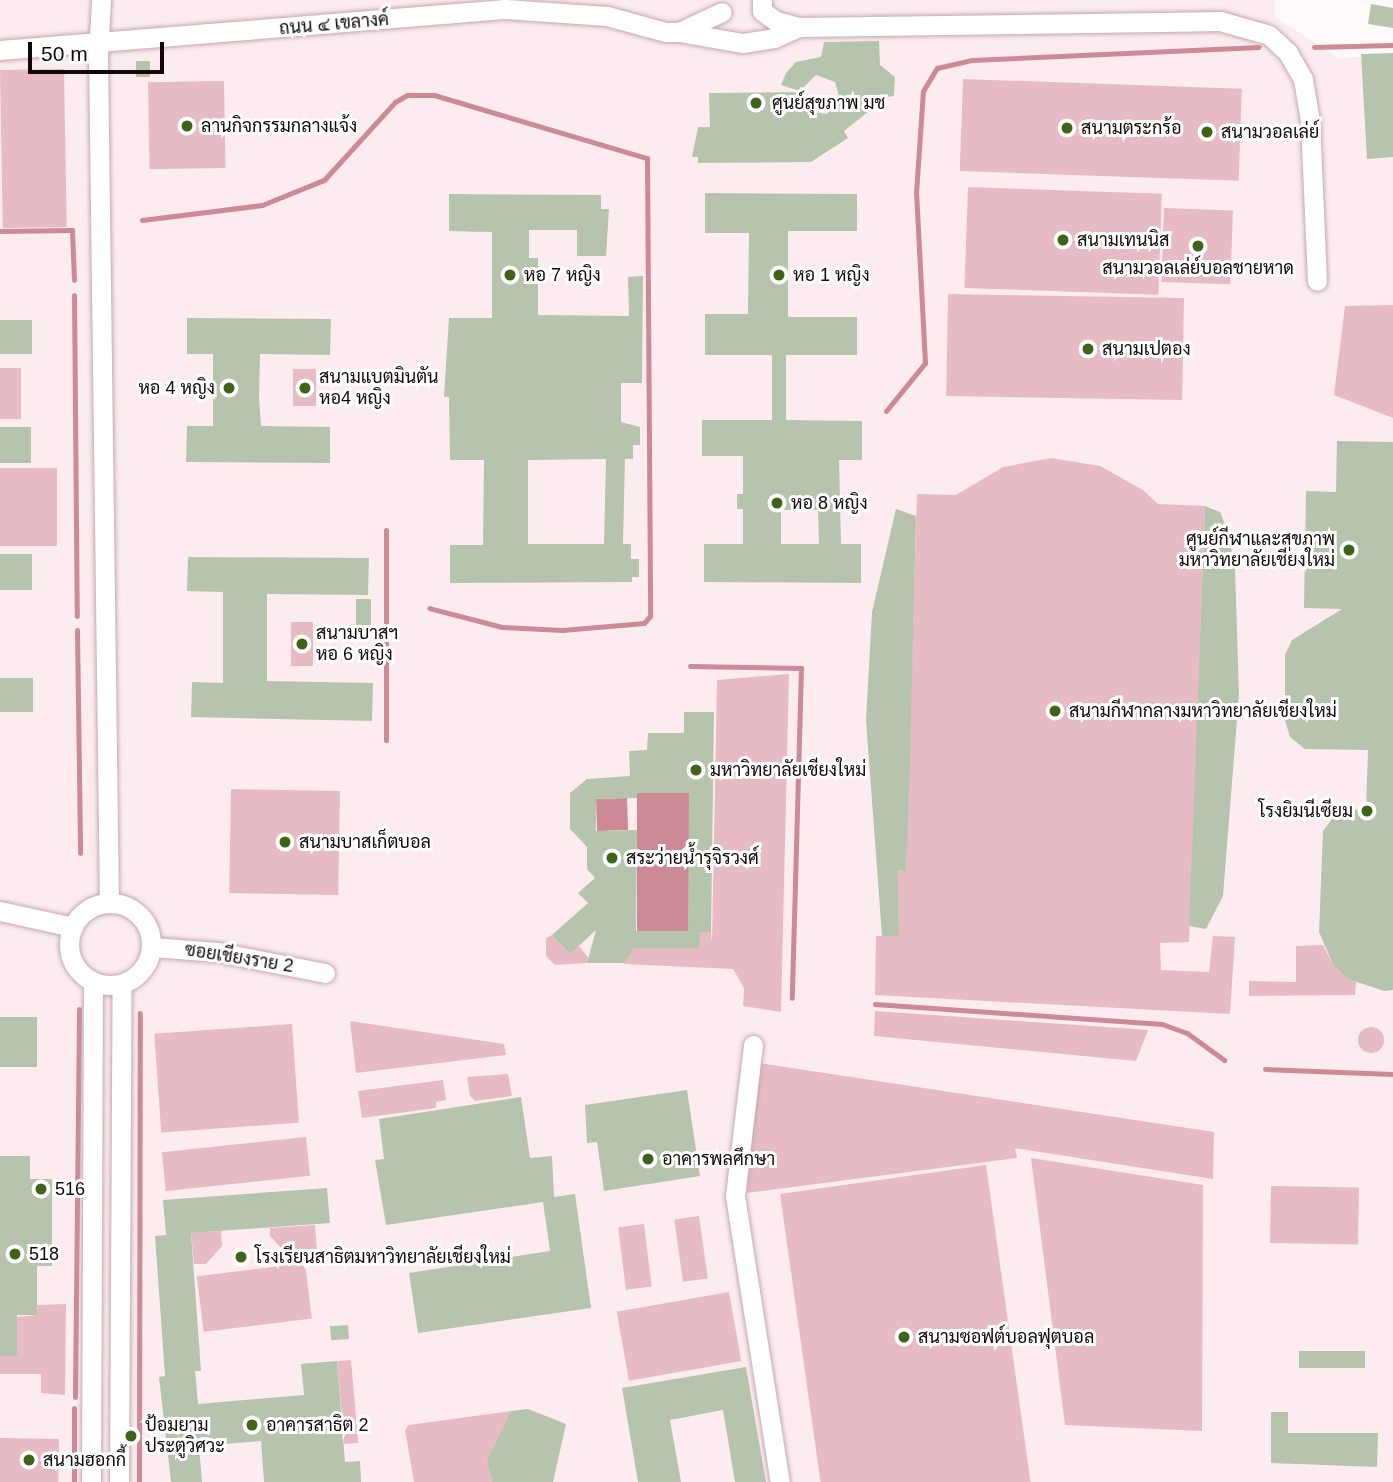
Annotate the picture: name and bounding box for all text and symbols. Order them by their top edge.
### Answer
street label: ถนน ๔ เขลางค์ [278,8,390,40]
scale bar [32,28,168,72]
text: 50 m [41,42,88,65]
place label: ศูนย์สุขภาพ มช [772,92,885,114]
marker: ศูนย์สุขภาพ มช [746,93,766,113]
place label: ลานกิจกรรมกลางแจ้ง [201,115,357,137]
place label: สนามตระกร้อ [1081,117,1182,139]
marker: ลานกิจกรรมกลางแจ้ง [179,118,195,134]
marker: สนามตระกร้อ [1059,120,1075,136]
place label: สนามวอลเล่ย์ [1221,121,1319,143]
marker: สนามวอลเล่ย์ [1199,124,1215,140]
place label: สนามเทนนิส [1077,229,1169,251]
marker: สนามเทนนิส [1055,232,1071,248]
marker: สนามวอลเล่ย์บอลชายหาด [1190,238,1206,254]
place label: สนามวอลเล่ย์บอลชายหาด [1102,257,1294,279]
place label: หอ 7 หญิง [524,264,601,286]
place label: หอ 1 หญิง [793,264,870,286]
marker: หอ 7 หญิง [502,267,518,283]
marker: หอ 1 หญิง [771,267,787,283]
place label: สนามเปตอง [1102,338,1191,360]
marker: สนามเปตอง [1080,341,1096,357]
place label: สนามแบตมินตัน หอ4 หญิง [319,367,439,410]
place label: หอ 4 หญิง [138,377,215,399]
marker: หอ 4 หญิง [221,380,237,396]
marker: สนามแบตมินตัน หอ4 หญิง [297,380,313,396]
place label: หอ 8 หญิง [791,492,868,514]
marker: หอ 8 หญิง [769,495,785,511]
place label: ศูนย์กีฬาและสุขภาพ มหาวิทยาลัยเชียงใหม่ [1179,529,1335,572]
marker: ศูนย์กีฬาและสุขภาพ มหาวิทยาลัยเชียงใหม่ [1341,542,1357,558]
place label: สนามบาสฯ หอ 6 หญิง [316,623,398,666]
marker: สนามบาสฯ หอ 6 หญิง [294,636,310,652]
place label: สนามกีฬากลางมหาวิทยาลัยเชียงใหม่ [1069,700,1337,722]
marker: สนามกีฬากลางมหาวิทยาลัยเชียงใหม่ [1047,703,1063,719]
place label: มหาวิทยาลัยเชียงใหม่ [710,759,866,781]
marker: มหาวิทยาลัยเชียงใหม่ [688,762,704,778]
place label: โรงยิมนีเซียม [1258,800,1353,822]
marker: โรงยิมนีเซียม [1359,803,1375,819]
place label: สนามบาสเก็ตบอล [299,831,431,853]
marker: สนามบาสเก็ตบอล [277,834,293,850]
place label: สระว่ายน้ำรุจิรวงศ์ [626,847,759,869]
marker: สระว่ายน้ำรุจิรวงศ์ [604,850,620,866]
street label: ซอยเชียงราย 2 [183,939,295,977]
place label: อาคารพลศึกษา [662,1148,775,1170]
marker: อาคารพลศึกษา [640,1151,656,1167]
place label: 516 [55,1178,85,1200]
marker: 516 [33,1181,49,1197]
place label: 518 [29,1243,59,1265]
marker: 518 [7,1246,23,1262]
place label: โรงเรียนสาธิตมหาวิทยาลัยเชียงใหม่ [255,1246,511,1268]
marker: โรงเรียนสาธิตมหาวิทยาลัยเชียงใหม่ [233,1249,249,1265]
place label: สนามซอฟต์บอลฟุตบอล [918,1326,1094,1348]
marker: สนามซอฟต์บอลฟุตบอล [896,1329,912,1345]
place label: อาคารสาธิต 2 [266,1414,368,1436]
place label: ป้อมยาม ประตูวิศวะ [145,1415,225,1458]
marker: อาคารสาธิต 2 [244,1417,260,1433]
marker: ป้อมยาม ประตูวิศวะ [123,1428,139,1444]
place label: สนามฮอกกี้ [43,1449,126,1471]
marker: สนามฮอกกี้ [21,1452,37,1468]

